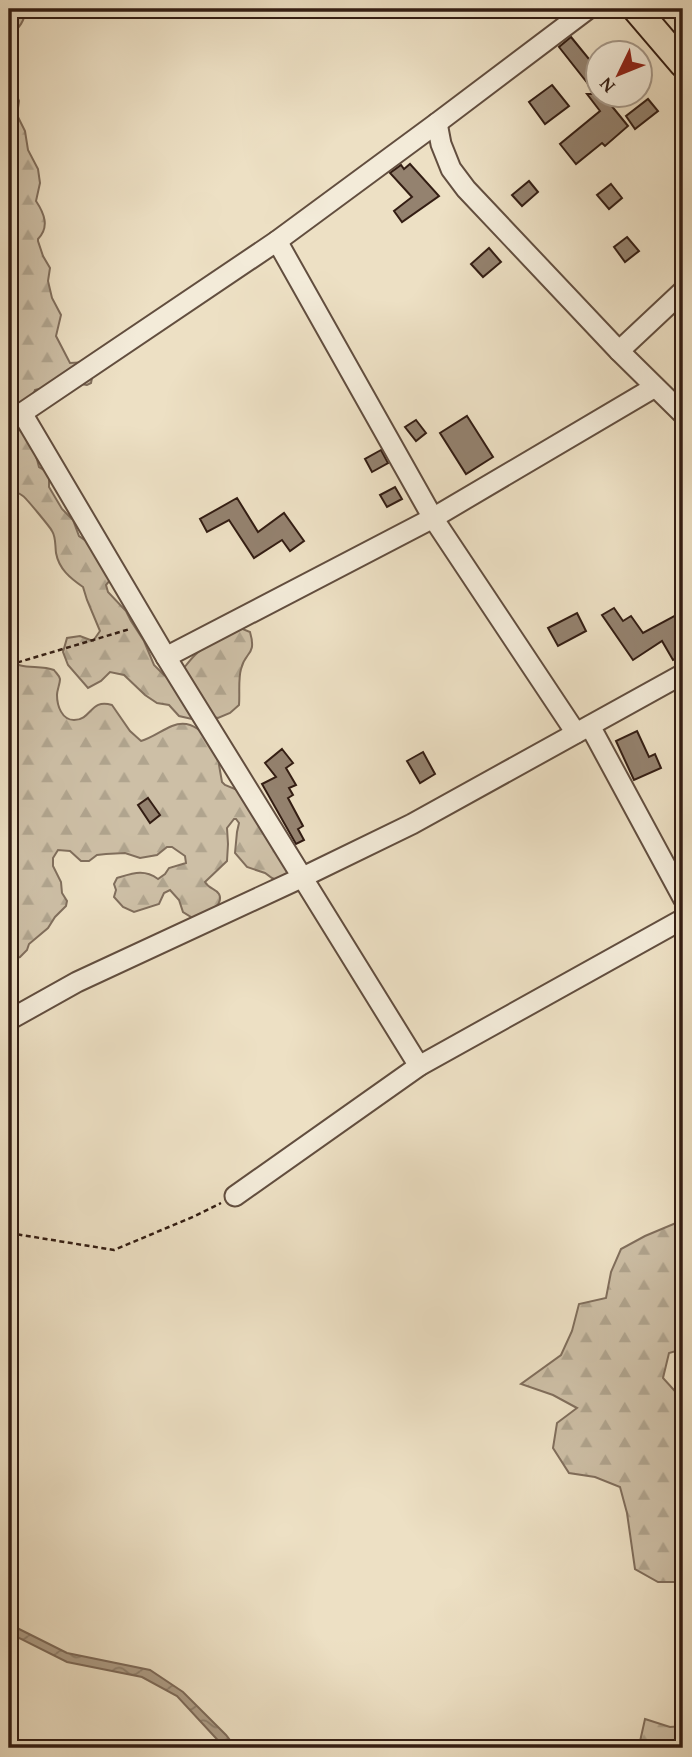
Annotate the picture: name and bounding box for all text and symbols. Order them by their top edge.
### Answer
north arrow [584,38,654,108]
text: N [592,71,621,100]

